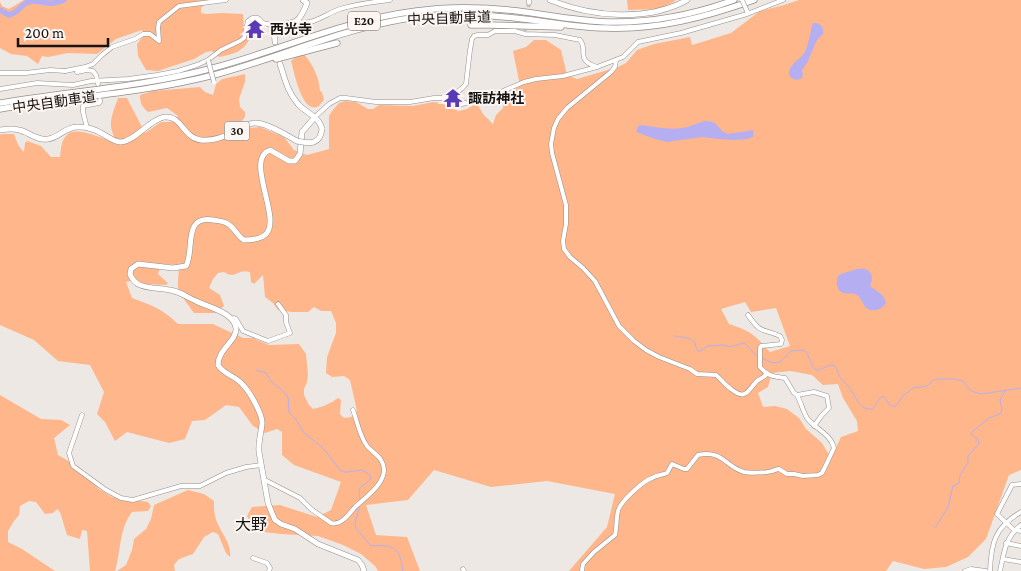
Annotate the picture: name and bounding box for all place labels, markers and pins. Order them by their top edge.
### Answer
temple icon: 西光寺 [244,18,266,40]
place label: 西光寺 [270,21,312,37]
temple icon: 諏訪神社 [442,87,464,109]
place label: 諏訪神社 [468,90,524,106]

